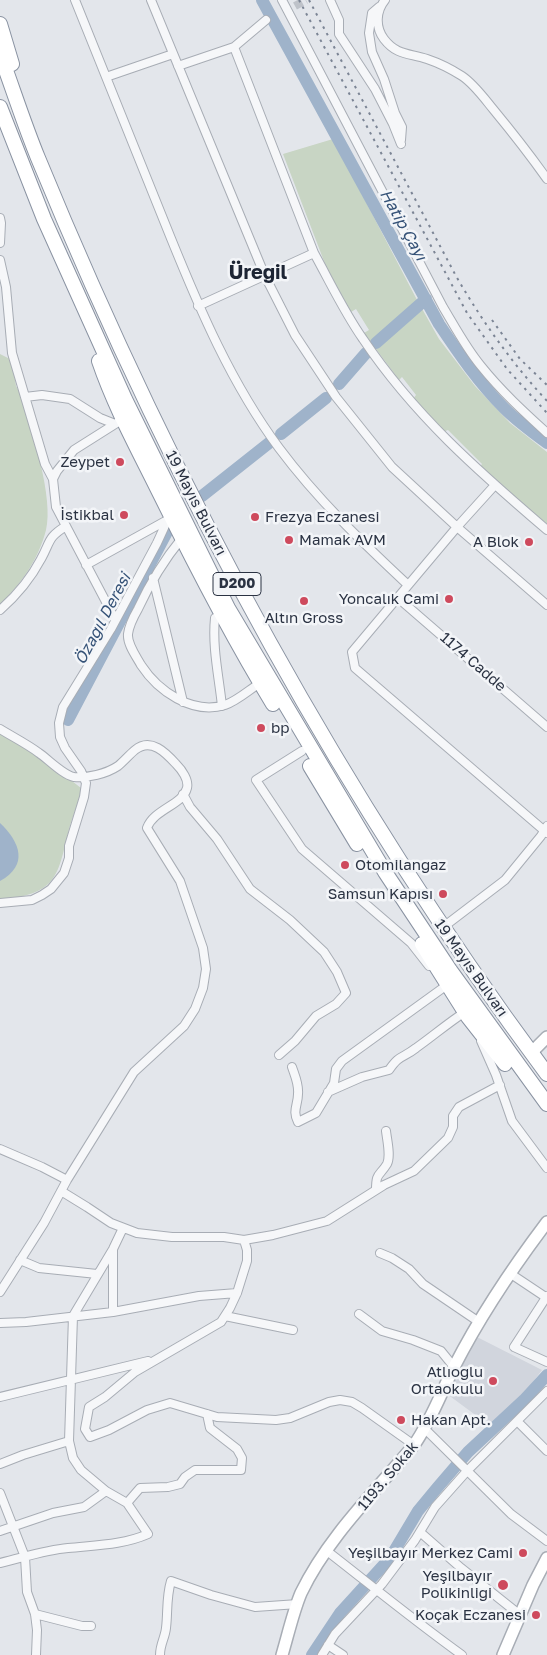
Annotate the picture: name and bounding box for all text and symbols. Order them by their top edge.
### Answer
water label: Hatip Çayı [376,186,430,264]
district label: Üreğil [229,261,287,285]
street label: 19 Mayıs Bulvarı [162,448,230,558]
place label: Zeypet [61,453,110,471]
marker: Zeypet [114,456,126,468]
place label: İstikbal [60,506,114,524]
place label: Frezya Eczanesi [265,508,379,526]
marker: İstikbal [118,509,130,521]
marker: Frezya Eczanesi [249,511,261,523]
place label: Mamak AVM [299,531,386,549]
place label: A Blok [473,533,519,551]
marker: Mamak AVM [283,534,295,546]
marker: A Blok [523,536,535,548]
water label: Özağıl Deresi [71,570,135,668]
road number: D200 [213,572,261,596]
place label: Yoncalık Cami [339,590,439,608]
marker: Yoncalık Cami [443,593,455,605]
marker: Altın Gross [298,595,310,607]
place label: Altın Gross [265,609,343,627]
street label: 1174 Cadde [436,629,510,695]
place label: bp [271,719,289,737]
marker: bp [255,722,267,734]
place label: Otomilangaz [355,856,446,874]
marker: Otomilangaz [339,859,351,871]
place label: Samsun Kapısı [328,885,433,903]
marker: Samsun Kapısı [437,888,449,900]
street label: 19 Mayıs Bulvarı [431,916,511,1020]
place label: Atlıoğlu Ortaokulu [411,1363,483,1398]
marker: Atlıoğlu Ortaokulu [487,1375,499,1387]
place label: Hakan Apt. [411,1411,491,1429]
marker: Hakan Apt. [395,1414,407,1426]
street label: 1193. Sokak [354,1438,422,1514]
place label: Yeşilbayır Merkez Cami [348,1544,513,1562]
marker: Yeşilbayır Merkez Cami [517,1547,529,1559]
place label: Yeşilbayır Polikinliği [421,1567,492,1602]
marker: Yeşilbayır Polikinliği [496,1578,510,1592]
place label: Koçak Eczanesi [415,1606,526,1624]
marker: Koçak Eczanesi [530,1609,542,1621]

